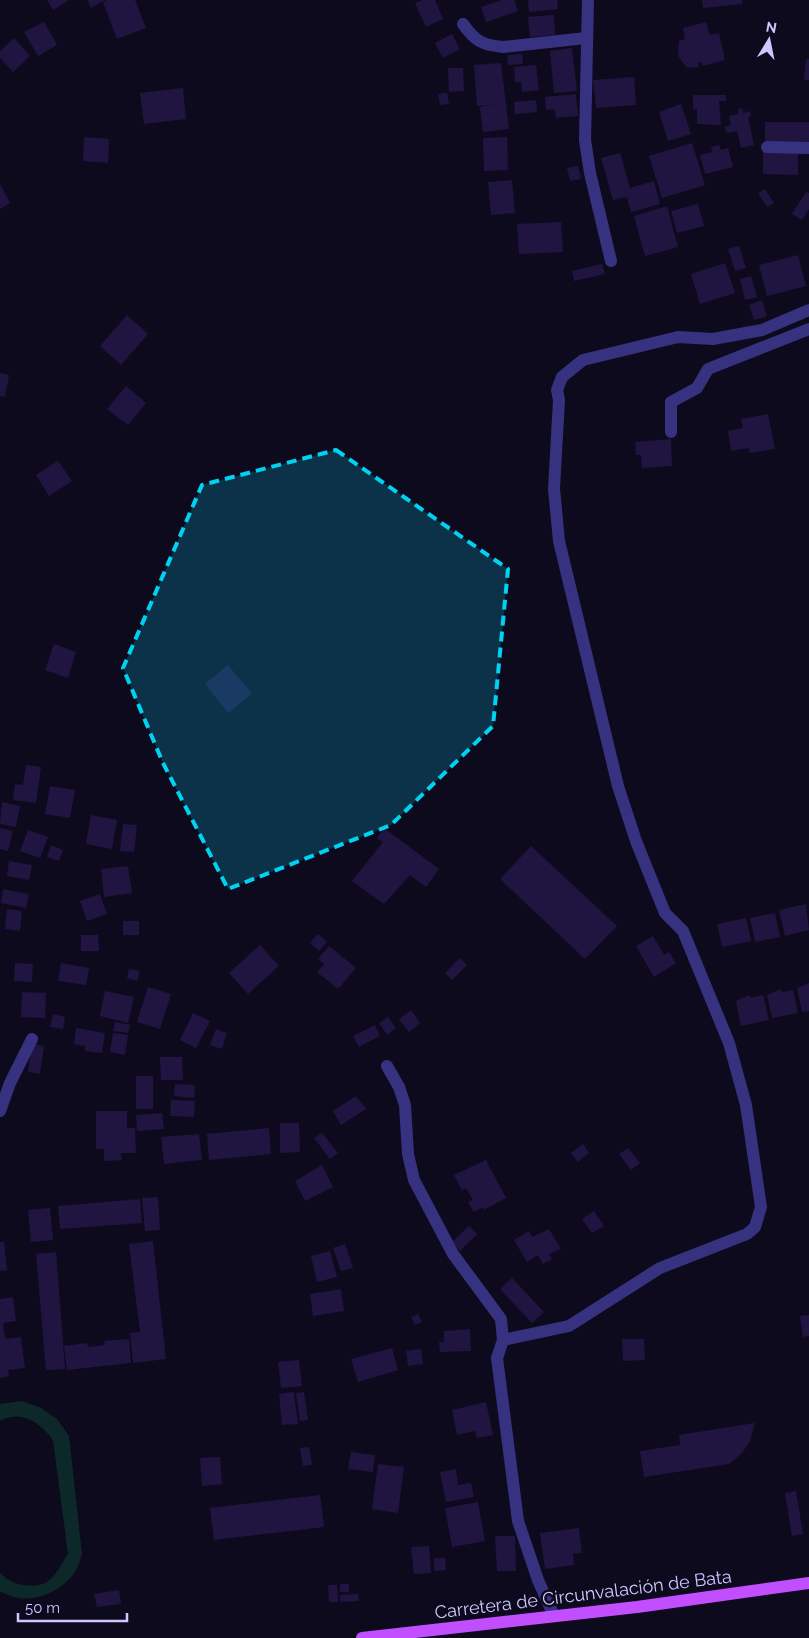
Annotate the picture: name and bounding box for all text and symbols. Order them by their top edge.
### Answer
north arrow [744,15,794,65]
text: N [765,18,778,36]
street label: Carretera de Circunvalación de Bata [433,1565,733,1623]
scale bar [18,1590,126,1622]
text: 50 m [25,1599,60,1617]

